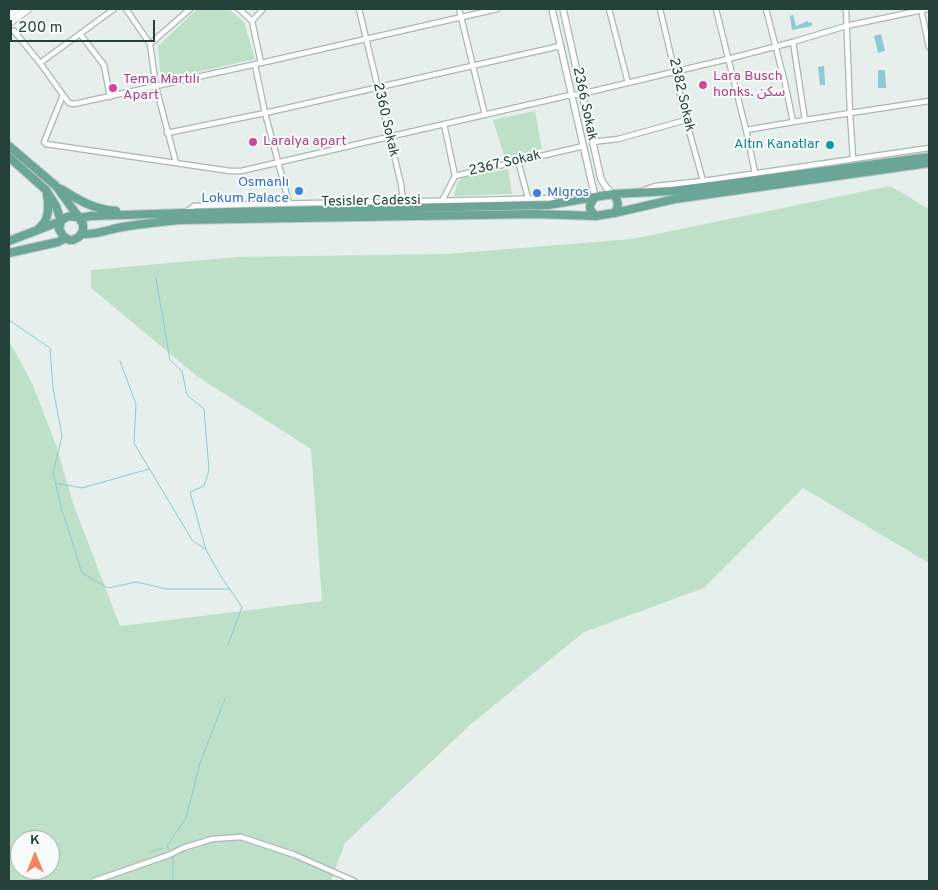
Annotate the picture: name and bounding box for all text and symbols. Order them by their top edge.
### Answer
scale bar [12,10,158,42]
text: 200 m [18,19,63,38]
street label: 2382 Sokak [664,57,698,133]
street label: 2366 Sokak [568,66,600,142]
place label: Lara Busch honks. سكن [713,69,785,102]
place label: Tema Martılı Apart [123,72,200,104]
marker: Lara Busch honks. سكن [697,79,709,91]
street label: 2360 Sokak [368,81,402,159]
marker: Tema Martılı Apart [107,82,119,94]
place label: Laralya apart [263,134,346,150]
marker: Laralya apart [247,136,259,148]
place label: Altın Kanatlar [734,137,820,153]
marker: Altın Kanatlar [824,139,836,151]
street label: 2367 Sokak [467,148,543,180]
place label: Osmanlı Lokum Palace [201,175,289,208]
marker: Osmanlı Lokum Palace [293,185,305,197]
place label: Migros [547,185,589,201]
marker: Migros [531,187,543,199]
street label: Tesisler Cadessi [321,193,421,211]
north arrow [10,830,60,880]
text: K [30,832,40,849]

